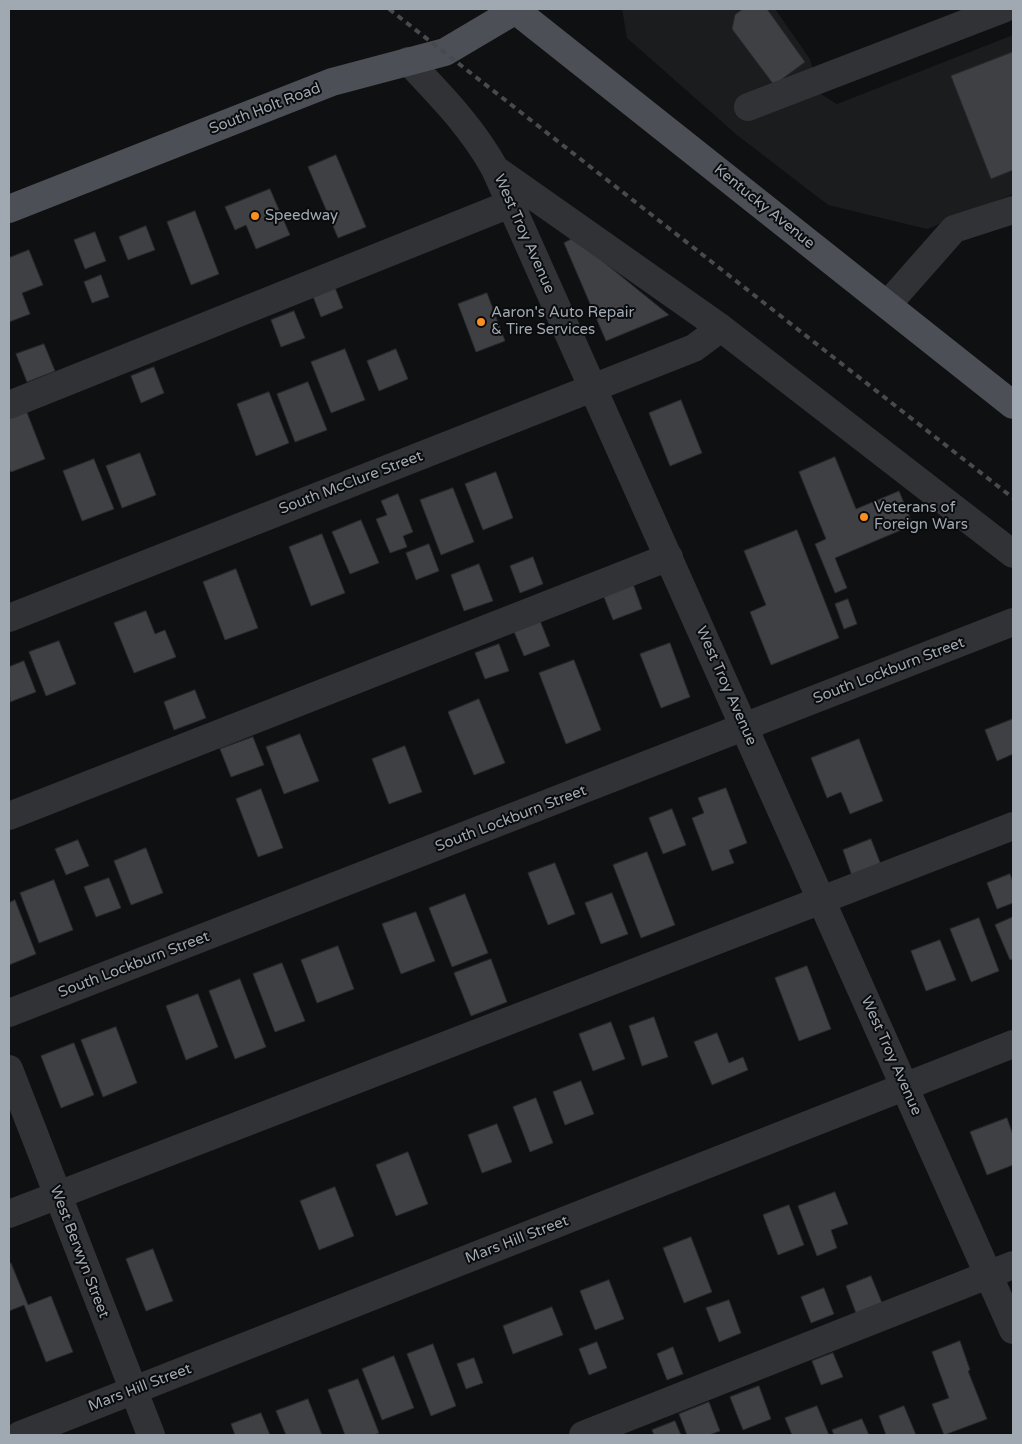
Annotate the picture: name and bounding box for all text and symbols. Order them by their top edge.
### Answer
street label: South Holt Road [207,80,323,138]
street label: Kentucky Avenue [710,161,818,253]
street label: West Troy Avenue [490,172,558,296]
place label: Speedway [265,207,338,225]
marker: Speedway [249,210,261,222]
place label: Aaron's Auto Repair & Tire Services [491,304,634,339]
marker: Aaron's Auto Repair & Tire Services [475,316,487,328]
street label: South McClure Street [277,447,425,519]
place label: Veterans of Foreign Wars [874,499,968,534]
marker: Veterans of Foreign Wars [858,511,870,523]
street label: West Troy Avenue [692,624,760,748]
street label: South Lockburn Street [811,634,967,708]
street label: South Lockburn Street [433,782,589,856]
street label: South Lockburn Street [56,928,212,1002]
street label: West Troy Avenue [857,994,925,1118]
street label: West Berwyn Street [45,1183,113,1321]
street label: Mars Hill Street [463,1212,571,1268]
street label: Mars Hill Street [86,1360,194,1416]

